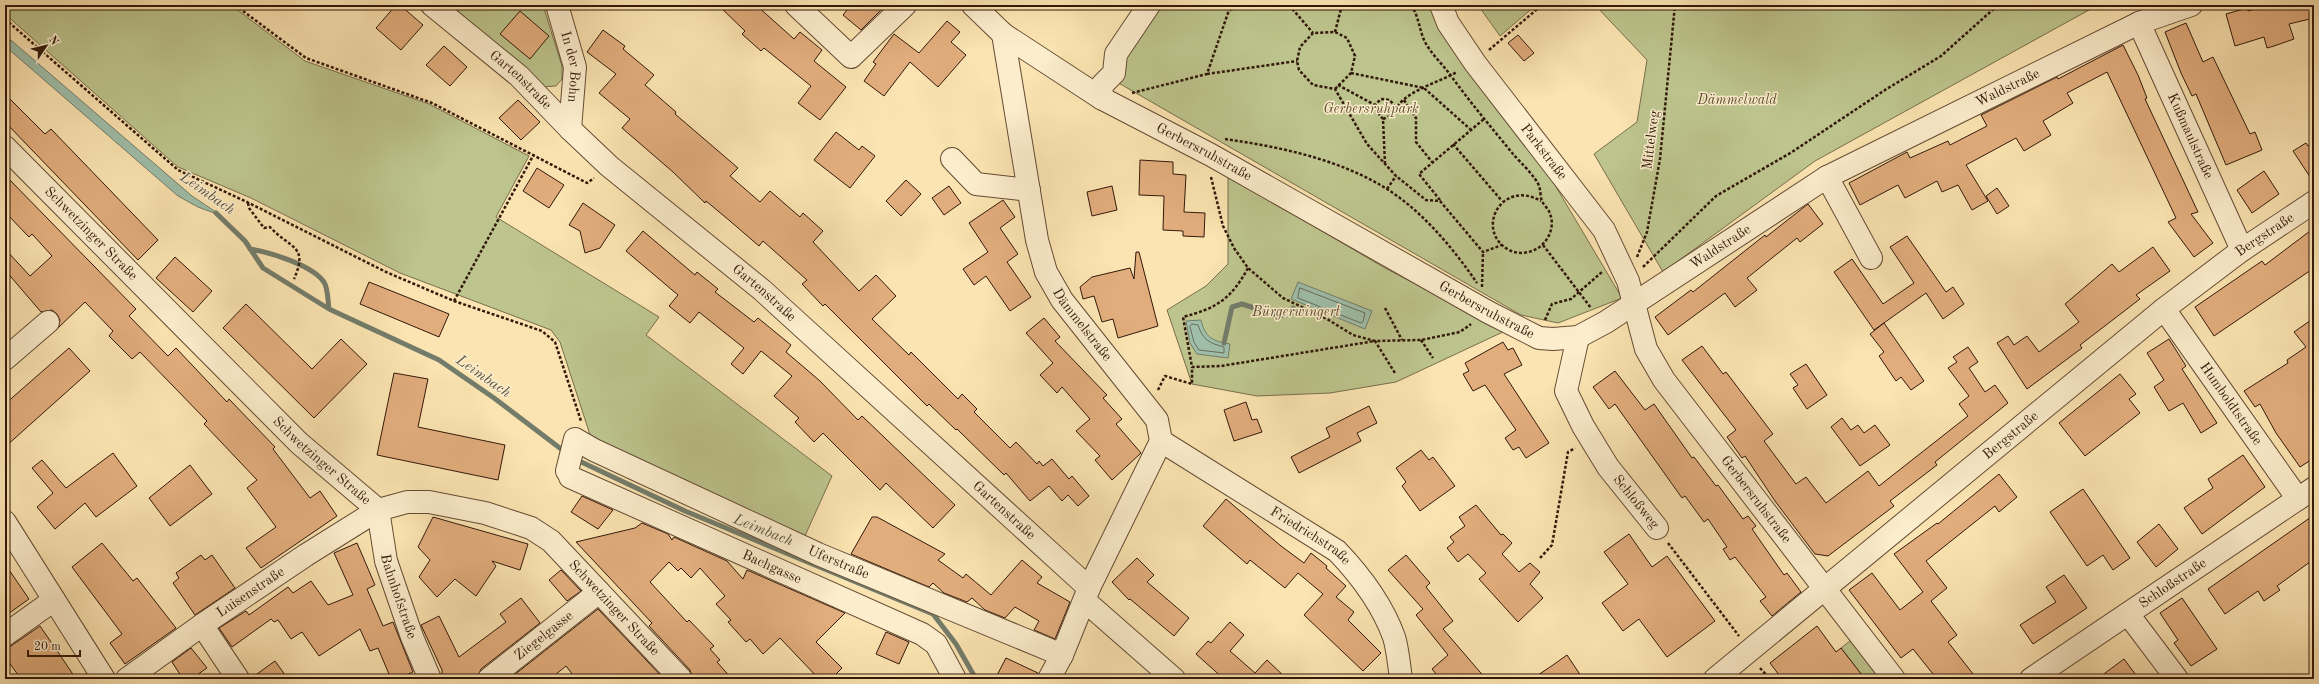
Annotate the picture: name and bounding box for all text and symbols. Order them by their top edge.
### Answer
north arrow [26,26,66,66]
street label: In der Bohn [558,30,582,103]
text: N [46,35,60,48]
street label: Gartenstraße [487,48,554,112]
street label: Waldstraße [1973,66,2042,109]
street label: Kußmaulstraße [2165,91,2216,181]
park label: Dämmelwald [1696,93,1777,107]
park label: Gerbersruhpark [1323,102,1419,117]
street label: Mittelweg [1640,109,1662,170]
street label: Gerbersruhstraße [1154,121,1254,183]
street label: Parkstraße [1518,121,1570,183]
water label: Leimbach [176,169,237,218]
street label: Schwetzinger Straße [42,184,140,283]
street label: Bergstraße [2233,210,2297,259]
street label: Waldstraße [1688,222,1753,272]
street label: Gartenstraße [730,262,799,324]
street label: Gerbersruhstraße [1437,279,1537,341]
street label: Dämmelstraße [1050,286,1114,364]
park label: Bürgerwingert [1251,305,1340,320]
water label: Leimbach [452,352,513,401]
street label: Humboldtstraße [2197,360,2265,448]
street label: Bergstraße [1980,409,2041,462]
street label: Schwetzinger Straße [270,414,373,507]
street label: Gerbersruhstraße [1718,453,1794,546]
street label: Schloßweg [1610,472,1662,532]
street label: Gartenstraße [970,479,1038,542]
street label: Friedrichstraße [1268,504,1353,568]
water label: Leimbach [730,512,795,550]
street label: Uferstraße [806,543,871,581]
street label: Bachgasse [740,548,804,586]
street label: Bahnhofstraße [378,553,419,640]
street label: Schloßstraße [2136,556,2209,611]
street label: Schwetzinger Straße [566,558,662,658]
street label: Luisenstraße [214,565,287,620]
street label: Ziegelgasse [512,608,576,663]
scale bar [28,632,80,658]
text: 20 m [34,641,61,653]

